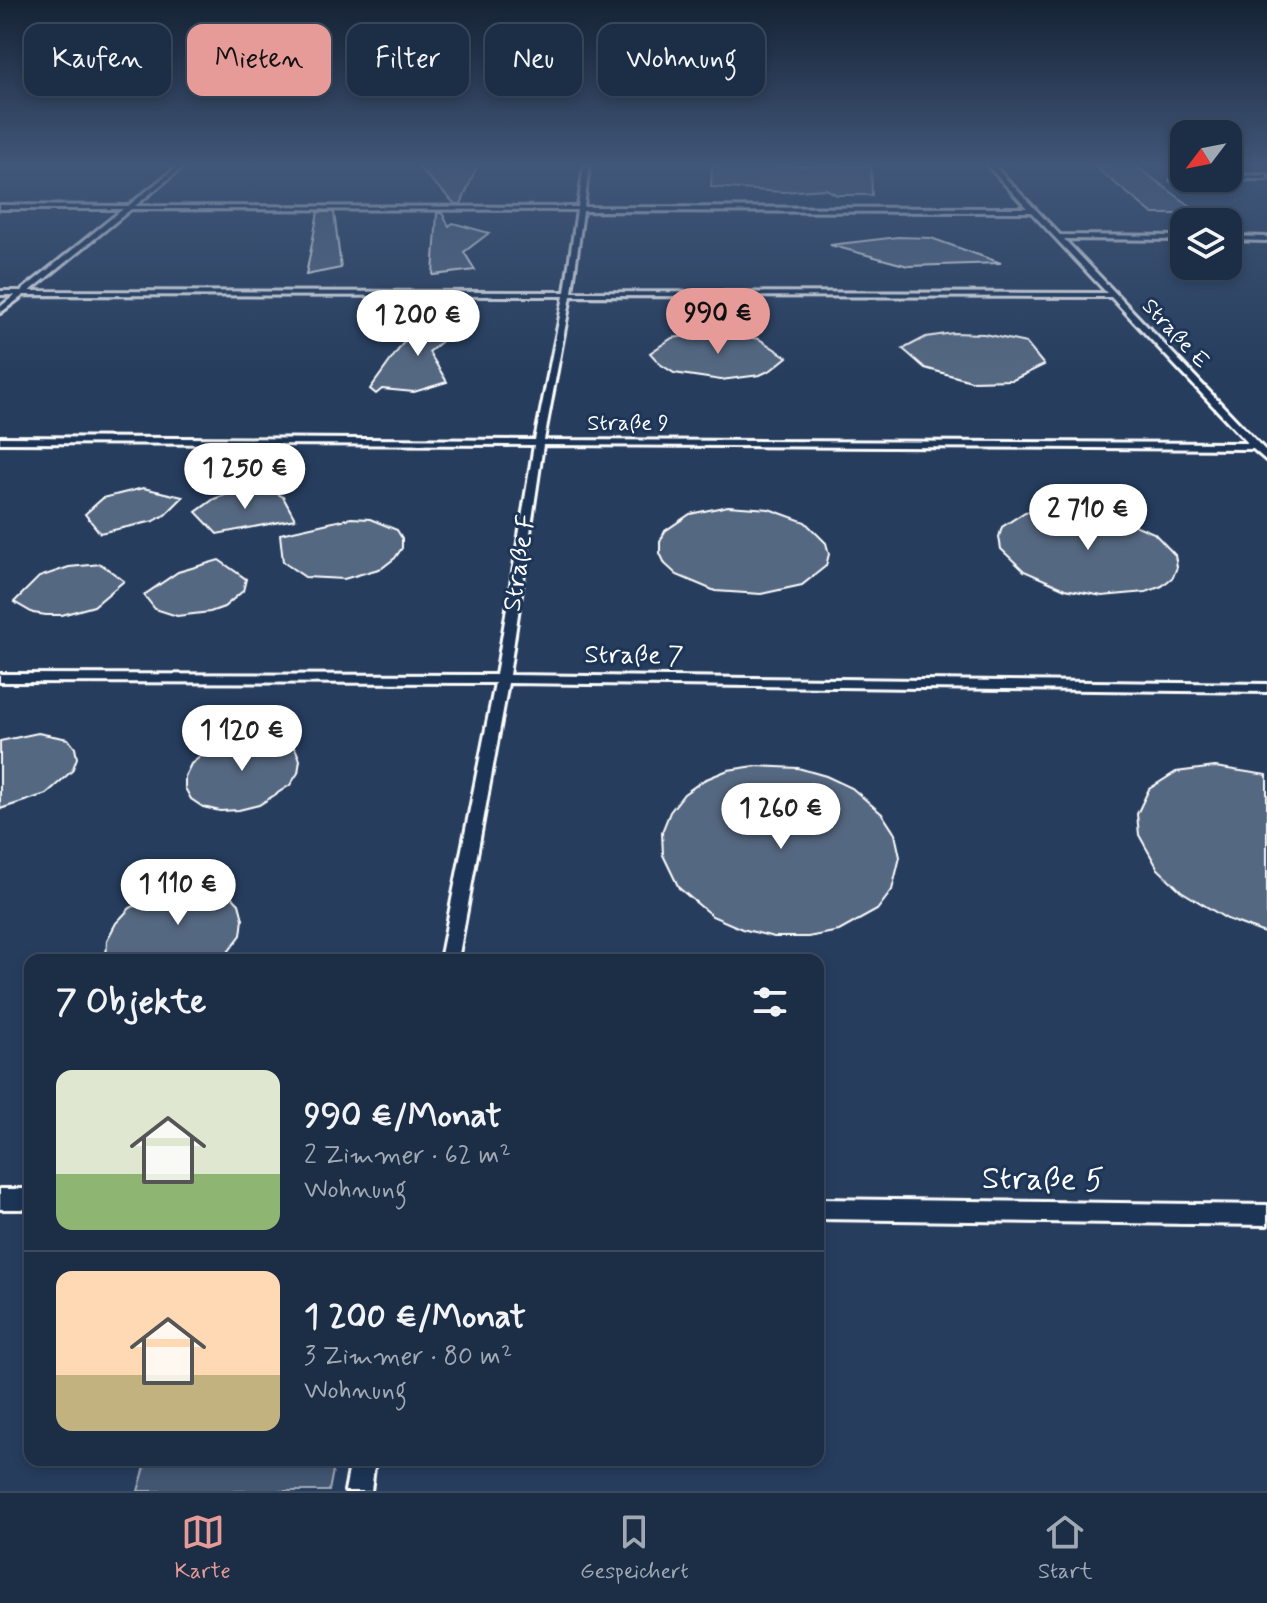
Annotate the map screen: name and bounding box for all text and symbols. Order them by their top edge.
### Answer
chip: Kaufen [24,24,171,96]
chip: Mieten [187,24,331,96]
chip: Filter [347,24,469,96]
chip: Neu [485,24,582,96]
chip: Wohnung [598,24,765,96]
north arrow [1170,120,1242,192]
map controls [1170,120,1242,280]
button: layers [1170,208,1242,280]
pin: 990 € [662,288,774,356]
pin: 1 200 € [344,290,492,358]
street label: Straße E [1135,293,1215,375]
text: 990 € [684,297,752,331]
text: 1 200 € [375,299,461,333]
street label: Straße 9 [587,410,669,438]
pin: 1 250 € [171,443,319,511]
text: 1 250 € [202,452,288,486]
pin: 2 710 € [1014,484,1162,552]
text: 2 710 € [1047,493,1129,527]
street label: Straße F [496,512,544,614]
street label: Straße 7 [584,638,684,674]
pin: 1 120 € [168,705,316,773]
text: 1 120 € [200,714,284,748]
pin: 1 260 € [707,783,855,851]
text: 1 260 € [739,792,823,826]
pin: 1 110 € [104,859,252,927]
text: 1 110 € [139,868,217,902]
text: 7 Objekte [56,980,206,1025]
icon: filters [748,980,792,1024]
text: 990 €/Monat [304,1094,502,1139]
icon: home [120,1102,216,1198]
text: 2 Zimmer · 62 m² [304,1139,511,1173]
street label: Straße 5 [982,1158,1104,1202]
text: Wohnung [304,1173,407,1207]
text: 1 200 €/Monat [304,1295,526,1340]
icon: home [120,1303,216,1399]
text: 3 Zimmer · 80 m² [304,1340,512,1374]
text: Wohnung [304,1374,407,1408]
tab: Karte [175,1510,231,1586]
tab: Gespeichert [580,1510,689,1586]
tab: Start [1038,1510,1092,1586]

